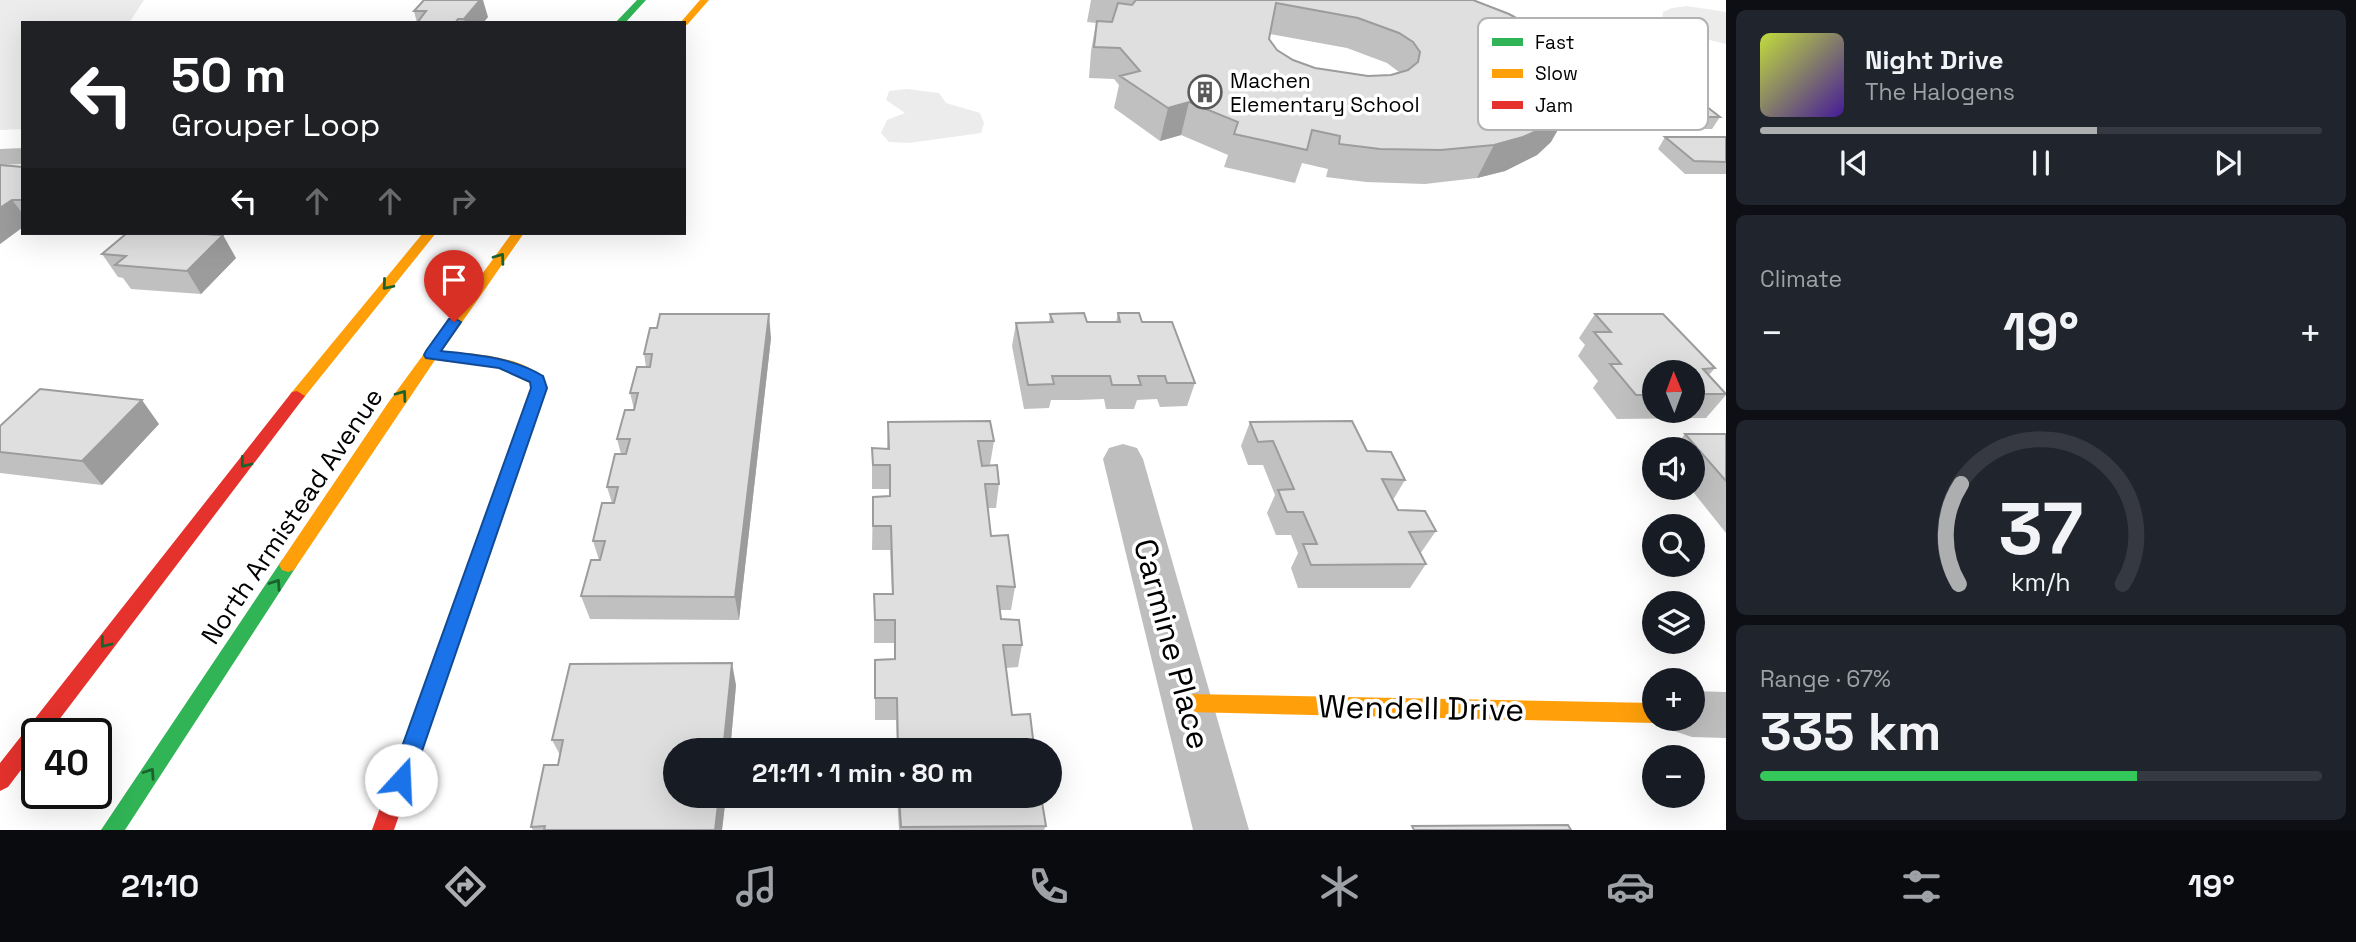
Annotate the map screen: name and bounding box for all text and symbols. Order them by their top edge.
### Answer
legend [1478,18,1708,130]
text: Fast [1535,30,1575,55]
text: Night Drive [1865,43,2003,77]
text: 50 m [171,44,286,106]
icon: left [56,49,147,140]
text: Slow [1535,61,1578,86]
place label: Machen Elementary School [1230,67,1420,118]
building icon: Machen Elementary School [1186,73,1224,111]
text: The Halogens [1865,77,2015,107]
text: Jam [1535,93,1573,118]
text: Grouper Loop [171,105,380,145]
icon: previous [1835,144,1873,182]
icon: pause [2022,144,2060,182]
icon: next [2209,144,2247,182]
icon: left [225,182,263,220]
icon: ahead [298,182,336,220]
icon: ahead [371,182,409,220]
icon: right [444,182,482,220]
pin [424,250,484,322]
one-way arrow [492,253,505,266]
icon: arrive [435,261,473,299]
text: Climate [1760,264,1842,294]
one-way arrow [383,277,395,290]
text: 19° [2003,299,2079,365]
text: − [1760,309,1784,357]
text: + [2298,309,2322,357]
north arrow [1642,360,1704,424]
map controls [1642,360,1705,808]
street label: North Armistead Avenue [193,381,391,651]
one-way arrow [394,390,406,403]
button: sound [1642,437,1705,500]
one-way arrow [240,455,253,468]
text: 37 [1999,482,2083,575]
button: search [1642,514,1705,577]
street label: Carmine Place [1125,534,1219,754]
text: km/h [2011,565,2071,597]
one-way arrow [268,579,280,592]
button: layers [1642,591,1705,654]
one-way arrow [101,635,114,648]
text: Range · 67% [1760,664,1891,694]
button: + [1642,668,1705,731]
street label: Wendell Drive [1318,686,1524,730]
text: 335 km [1760,699,1941,765]
speed limit sign: 40 [21,718,112,809]
position arrow [364,743,438,817]
button: − [1642,745,1705,808]
text: 21:11 · 1 min · 80 m [752,756,973,790]
one-way arrow [141,768,154,781]
icon: directions [441,862,490,911]
icon: music [732,862,781,911]
icon: phone [1024,862,1073,911]
icon: climate [1315,862,1364,911]
icon: car [1606,862,1655,911]
icon: filters [1897,862,1946,911]
text: 21:10 [121,866,199,906]
text: 19° [2188,866,2235,906]

